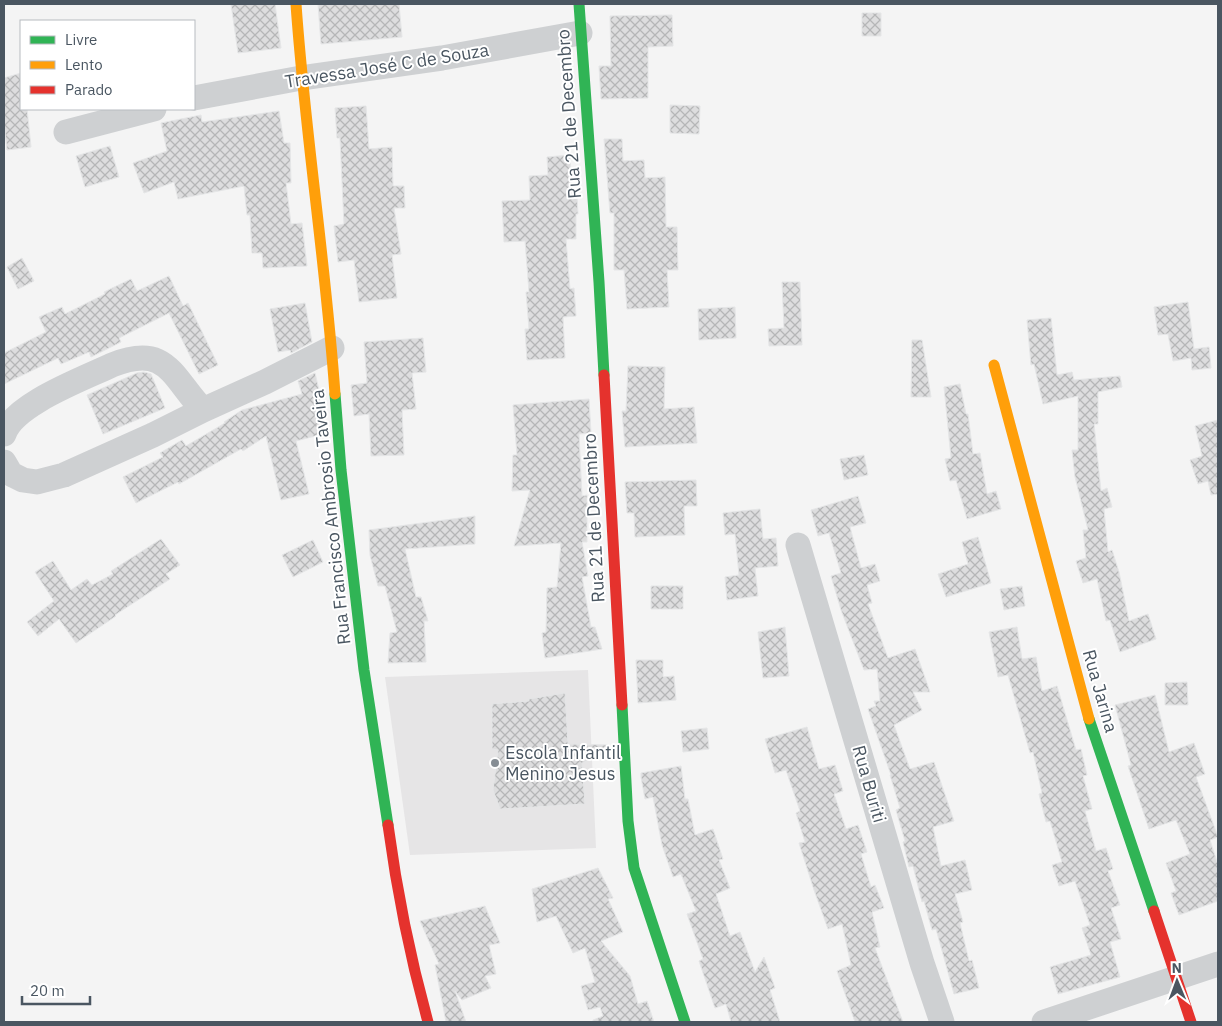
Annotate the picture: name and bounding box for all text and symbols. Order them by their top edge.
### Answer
legend [20,20,195,110]
street label: Rua 21 de Decembro [551,29,586,199]
text: Livre [65,30,97,49]
street label: Travessa José C de Souza [283,38,491,93]
text: Lento [65,55,103,74]
text: Parado [65,80,113,99]
street label: Rua Francisco Ambrosio Taveira [306,388,355,646]
street label: Rua 21 de Decembro [578,433,609,603]
street label: Rua Jarina [1078,647,1123,735]
place label: Escola Infantil Menino Jesus [505,741,621,785]
street label: Rua Buriti [847,742,891,825]
marker: Escola Infantil Menino Jesus [489,757,501,769]
north arrow [1152,956,1202,1006]
text: N [1172,959,1182,977]
scale bar [22,974,90,1006]
text: 20 m [30,981,65,1000]

